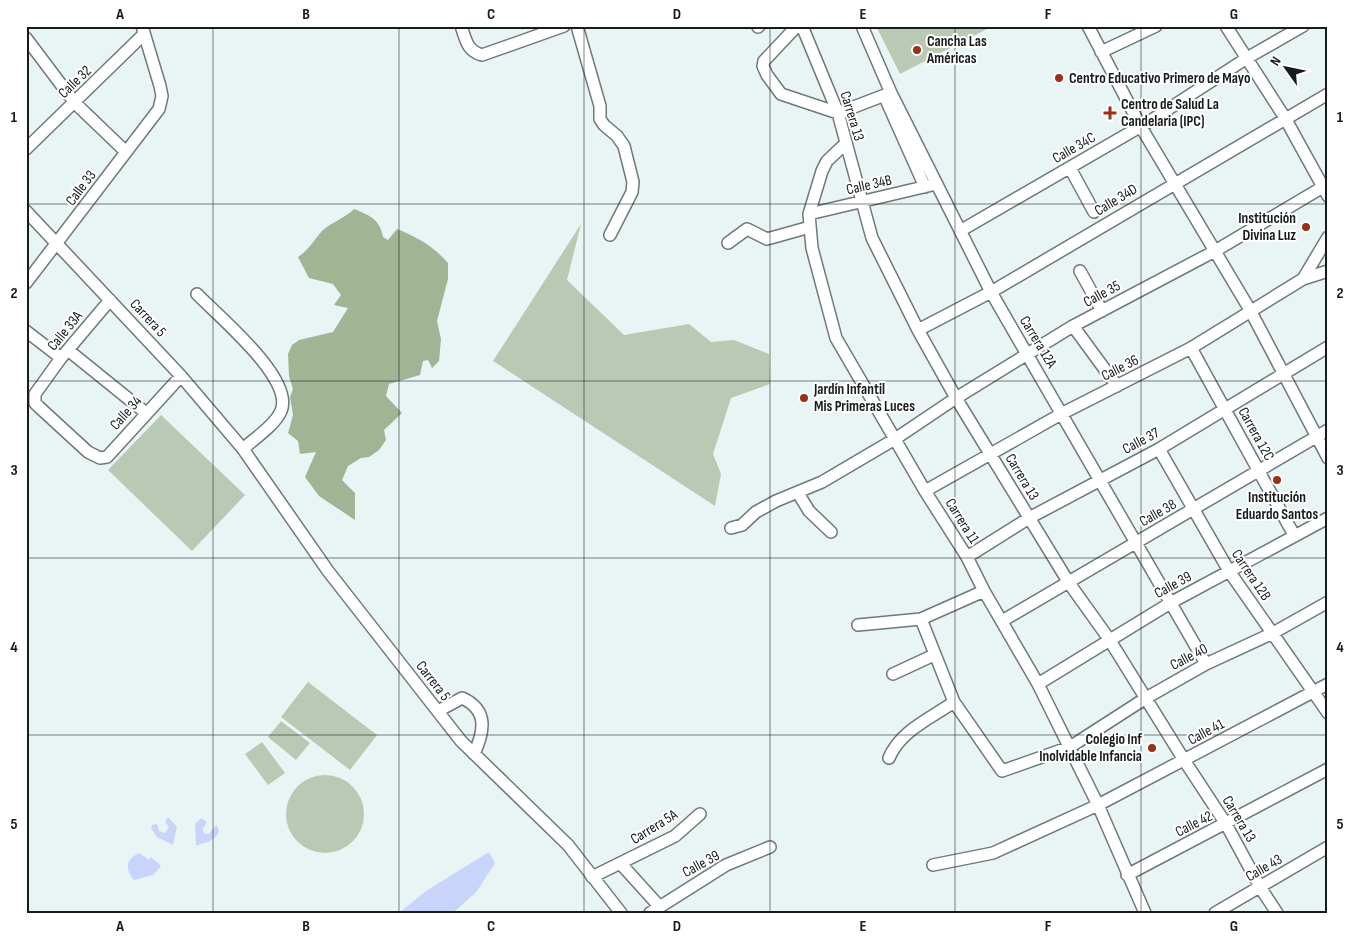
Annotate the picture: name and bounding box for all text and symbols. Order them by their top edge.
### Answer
text: A [115,5,124,24]
text: B [302,5,310,24]
text: C [487,5,495,24]
text: D [673,5,681,24]
text: E [860,5,867,24]
text: F [1045,5,1052,24]
text: G [1230,5,1238,24]
place label: Cancha Las Américas [926,32,987,68]
north arrow [1262,42,1312,92]
marker: Cancha Las Américas [911,44,923,56]
text: N [1266,53,1285,69]
street label: Calle 32 [54,62,96,102]
place label: Centro Educativo Primero de Mayo [1069,69,1251,88]
marker: Centro Educativo Primero de Mayo [1053,72,1065,84]
street label: Carrera 13 [835,89,869,143]
place label: Centro de Salud La Candelaria (IPC) [1121,95,1219,131]
marker: Centro de Salud La Candelaria (IPC) [1103,106,1117,120]
text: 1 [11,108,18,127]
text: 1 [1337,108,1344,127]
street label: Calle 34C [1049,128,1099,168]
street label: Calle 33 [62,167,100,209]
street label: Calle 34B [844,170,894,199]
street label: Calle 34D [1091,180,1141,220]
place label: Institución Divina Luz [1238,209,1296,245]
marker: Institución Divina Luz [1300,221,1312,233]
street label: Calle 35 [1080,276,1124,312]
text: 2 [10,284,18,303]
text: 2 [1336,284,1344,303]
street label: Carrera 5 [126,295,170,341]
street label: Calle 33A [43,307,87,355]
street label: Carrera 12A [1015,312,1061,372]
street label: Calle 36 [1098,351,1142,385]
place label: Jardín Infantil Mis Primeras Luces [813,380,915,416]
street label: Calle 34 [106,392,146,434]
marker: Jardín Infantil Mis Primeras Luces [798,392,810,404]
street label: Carrera 12C [1234,404,1278,464]
street label: Calle 37 [1119,423,1163,459]
street label: Carrera 13 [1001,450,1043,504]
text: 3 [10,461,18,480]
text: 3 [1336,461,1344,480]
marker: Institución Eduardo Santos [1271,474,1283,486]
place label: Institución Eduardo Santos [1236,488,1318,524]
street label: Carrera 11 [941,495,984,548]
street label: Calle 38 [1136,495,1180,531]
street label: Carrera 12B [1227,546,1275,604]
street label: Calle 39 [1151,567,1195,603]
text: 4 [10,638,18,657]
text: 4 [1336,638,1344,657]
street label: Calle 40 [1167,639,1211,675]
street label: Carrera 5 [412,657,454,705]
street label: Calle 41 [1185,714,1228,749]
place label: Colegio Inf Inolvidable Infancia [1039,730,1142,766]
marker: Colegio Inf Inolvidable Infancia [1146,742,1158,754]
street label: Carrera 13 [1218,792,1260,846]
street label: Carrera 5A [627,805,682,849]
street label: Calle 42 [1172,807,1216,841]
text: 5 [10,815,18,834]
text: 5 [1336,815,1344,834]
street label: Calle 39 [679,846,723,882]
street label: Calle 43 [1242,850,1286,886]
text: A [115,917,124,936]
text: B [302,917,310,936]
text: C [487,917,495,936]
text: D [673,917,681,936]
text: E [860,917,867,936]
text: F [1045,917,1052,936]
text: G [1230,917,1238,936]

